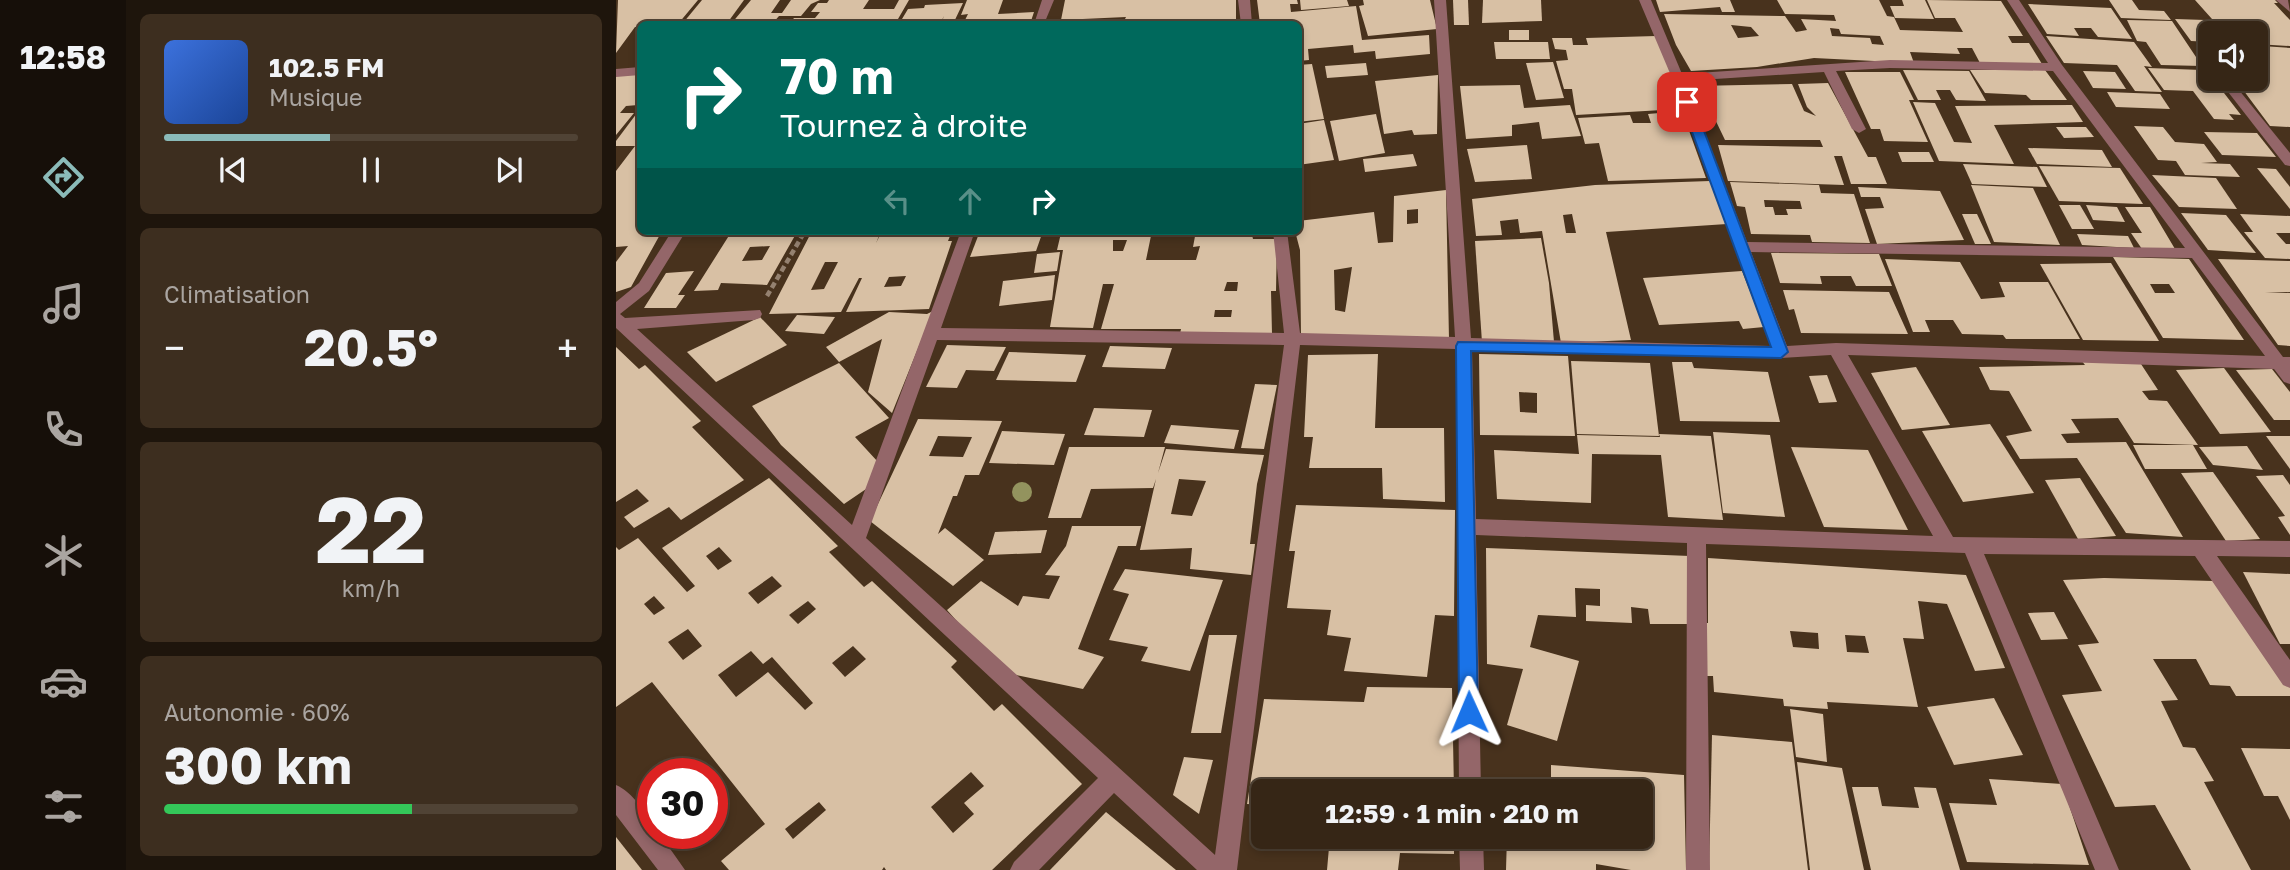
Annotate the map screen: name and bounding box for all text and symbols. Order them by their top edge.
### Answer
map controls [2198,21,2268,91]
button: sound [2198,21,2268,91]
text: 12:58 [20,38,106,76]
text: 70 m [780,46,894,105]
icon: right [665,49,756,140]
text: 102.5 FM [269,52,384,83]
pin [1657,72,1717,132]
text: Musique [269,83,362,111]
icon: arrive [1668,83,1706,121]
text: Tournez à droite [780,106,1028,144]
icon: previous [214,151,252,189]
icon: pause [352,151,390,189]
icon: next [490,151,528,189]
icon: directions [39,153,88,202]
icon: left [878,182,916,220]
icon: ahead [951,182,989,220]
icon: right [1024,182,1062,220]
icon: music [39,279,88,328]
text: Climatisation [164,280,310,308]
text: 20.5° [304,315,438,377]
text: − [164,325,185,370]
text: + [557,325,578,370]
icon: phone [39,405,88,454]
text: 22 [315,474,427,583]
icon: climate [39,531,88,580]
text: km/h [342,574,400,602]
icon: car [39,657,88,706]
position arrow [1432,675,1506,749]
text: Autonomie · 60% [164,698,350,726]
text: 300 km [164,733,352,795]
speed limit sign: 30 [637,758,728,849]
icon: filters [39,782,88,831]
text: 12:59 · 1 min · 210 m [1325,798,1579,829]

